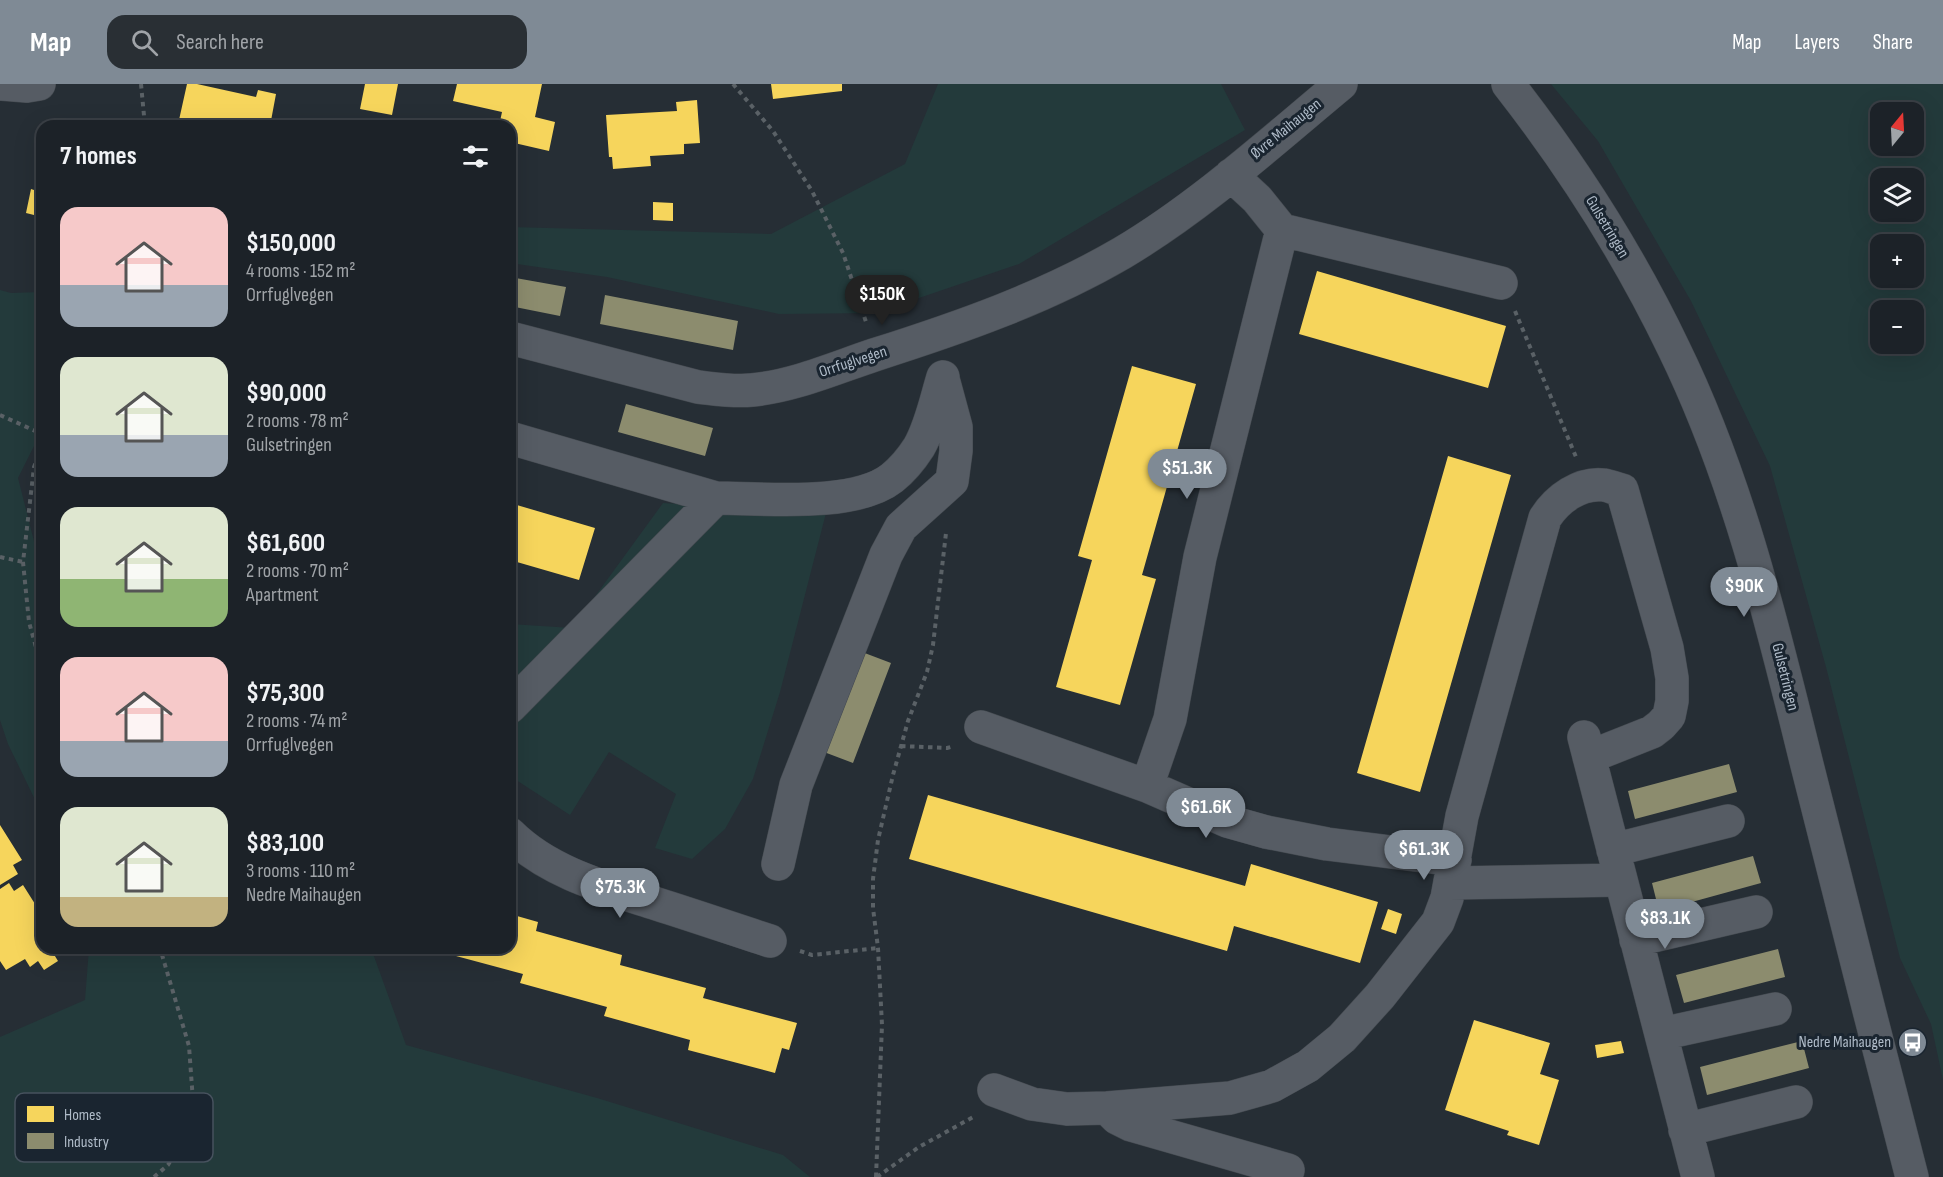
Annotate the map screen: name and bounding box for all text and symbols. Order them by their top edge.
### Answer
search box [107,15,527,69]
text: Map [30,26,71,59]
icon: search [128,26,161,59]
text: Search here [176,29,264,56]
text: Map [1732,30,1761,55]
text: Layers [1794,30,1840,55]
text: Share [1873,30,1913,55]
street label: Øvre Maihaugen [1247,95,1325,163]
north arrow [1870,102,1924,156]
map controls [1870,102,1924,354]
icon: filters [459,140,492,173]
text: 7 homes [60,141,137,172]
button: layers [1870,168,1924,222]
street label: Gulsetringen [1581,193,1633,261]
text: $150,000 [246,228,336,259]
icon: home [108,231,180,303]
button: + [1870,234,1924,288]
text: 4 rooms · 152 m² [246,259,355,283]
pin: $150K [840,275,924,326]
text: $150K [859,282,905,306]
text: Orrfuglvegen [246,283,334,307]
button: − [1870,300,1924,354]
street label: Orrfuglvegen [817,342,889,382]
text: $90,000 [246,378,326,409]
icon: home [108,381,180,453]
text: 2 rooms · 78 m² [246,409,349,433]
text: Gulsetringen [246,433,332,457]
pin: $51.3K [1138,449,1236,500]
text: $51.3K [1162,456,1212,480]
text: $61,600 [246,528,325,559]
icon: home [108,531,180,603]
text: 2 rooms · 70 m² [246,559,349,583]
pin: $90K [1708,567,1780,618]
text: $90K [1724,574,1764,598]
text: Apartment [246,583,319,607]
street label: Gulsetringen [1767,641,1803,713]
text: $75,300 [246,678,324,709]
icon: home [108,681,180,753]
text: 2 rooms · 74 m² [246,709,347,733]
text: Orrfuglvegen [246,733,334,757]
pin: $61.6K [1157,788,1255,839]
text: $61.6K [1180,795,1232,819]
text: $83,100 [246,828,324,859]
pin: $61.3K [1375,830,1473,881]
icon: home [108,831,180,903]
text: $61.3K [1398,837,1450,861]
text: 3 rooms · 110 m² [246,859,355,883]
pin: $75.3K [571,868,669,919]
text: $75.3K [594,875,646,899]
text: Nedre Maihaugen [246,883,362,907]
pin: $83.1K [1616,899,1714,950]
text: $83.1K [1639,906,1691,930]
bus stop icon: Nedre Maihaugen [1896,1026,1928,1058]
place label: Nedre Maihaugen [1798,1033,1891,1052]
legend [15,1093,213,1162]
text: Homes [64,1106,101,1125]
text: Industry [64,1133,109,1152]

